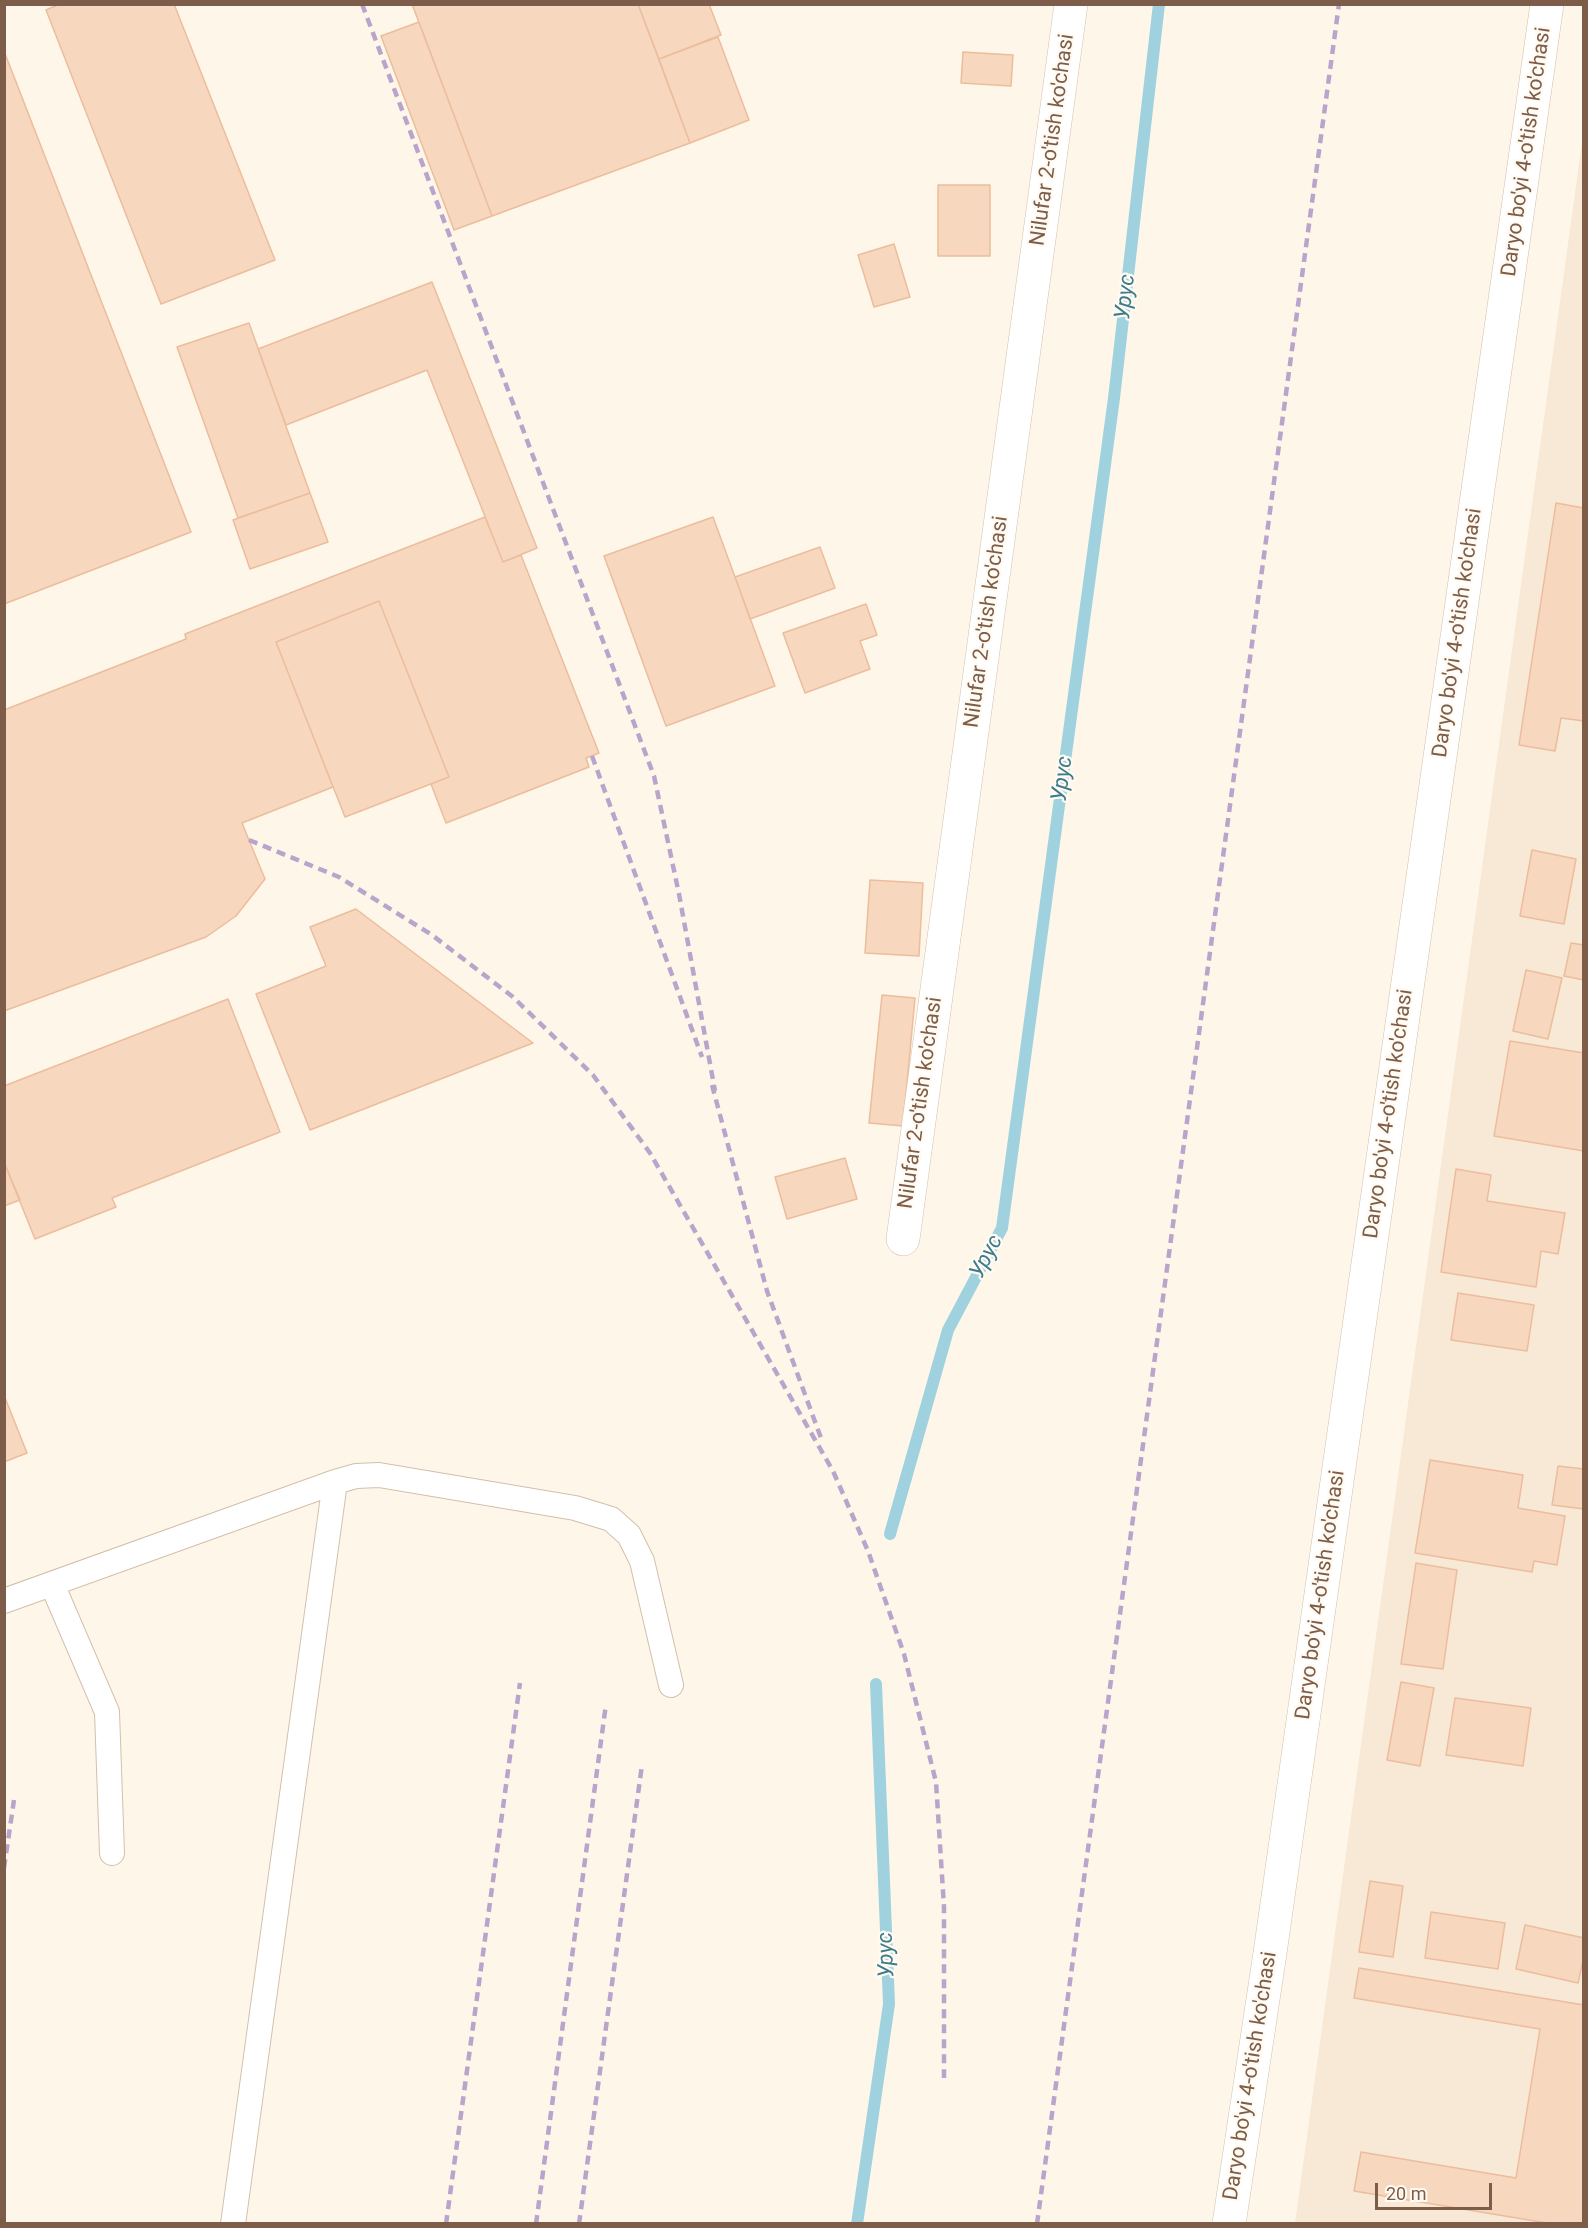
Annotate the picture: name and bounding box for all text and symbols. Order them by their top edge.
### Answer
street label: Daryo bo'yi 4-o'tish ko'chasi [1497,26,1557,278]
street label: Nilufar 2-o'tish ko'chasi [1026,33,1080,247]
water label: Урус [1110,273,1142,321]
street label: Daryo bo'yi 4-o'tish ko'chasi [1428,507,1488,759]
street label: Nilufar 2-o'tish ko'chasi [960,515,1014,729]
water label: Урус [1047,755,1079,803]
street label: Daryo bo'yi 4-o'tish ko'chasi [1359,988,1419,1240]
street label: Nilufar 2-o'tish ko'chasi [894,996,948,1210]
water label: Урус [965,1231,1009,1283]
street label: Daryo bo'yi 4-o'tish ko'chasi [1291,1469,1351,1721]
water label: Урус [873,1932,901,1978]
street label: Daryo bo'yi 4-o'tish ko'chasi [1219,1950,1283,2202]
scale bar [1378,2171,1495,2209]
text: 20 m [1386,2183,1426,2204]

